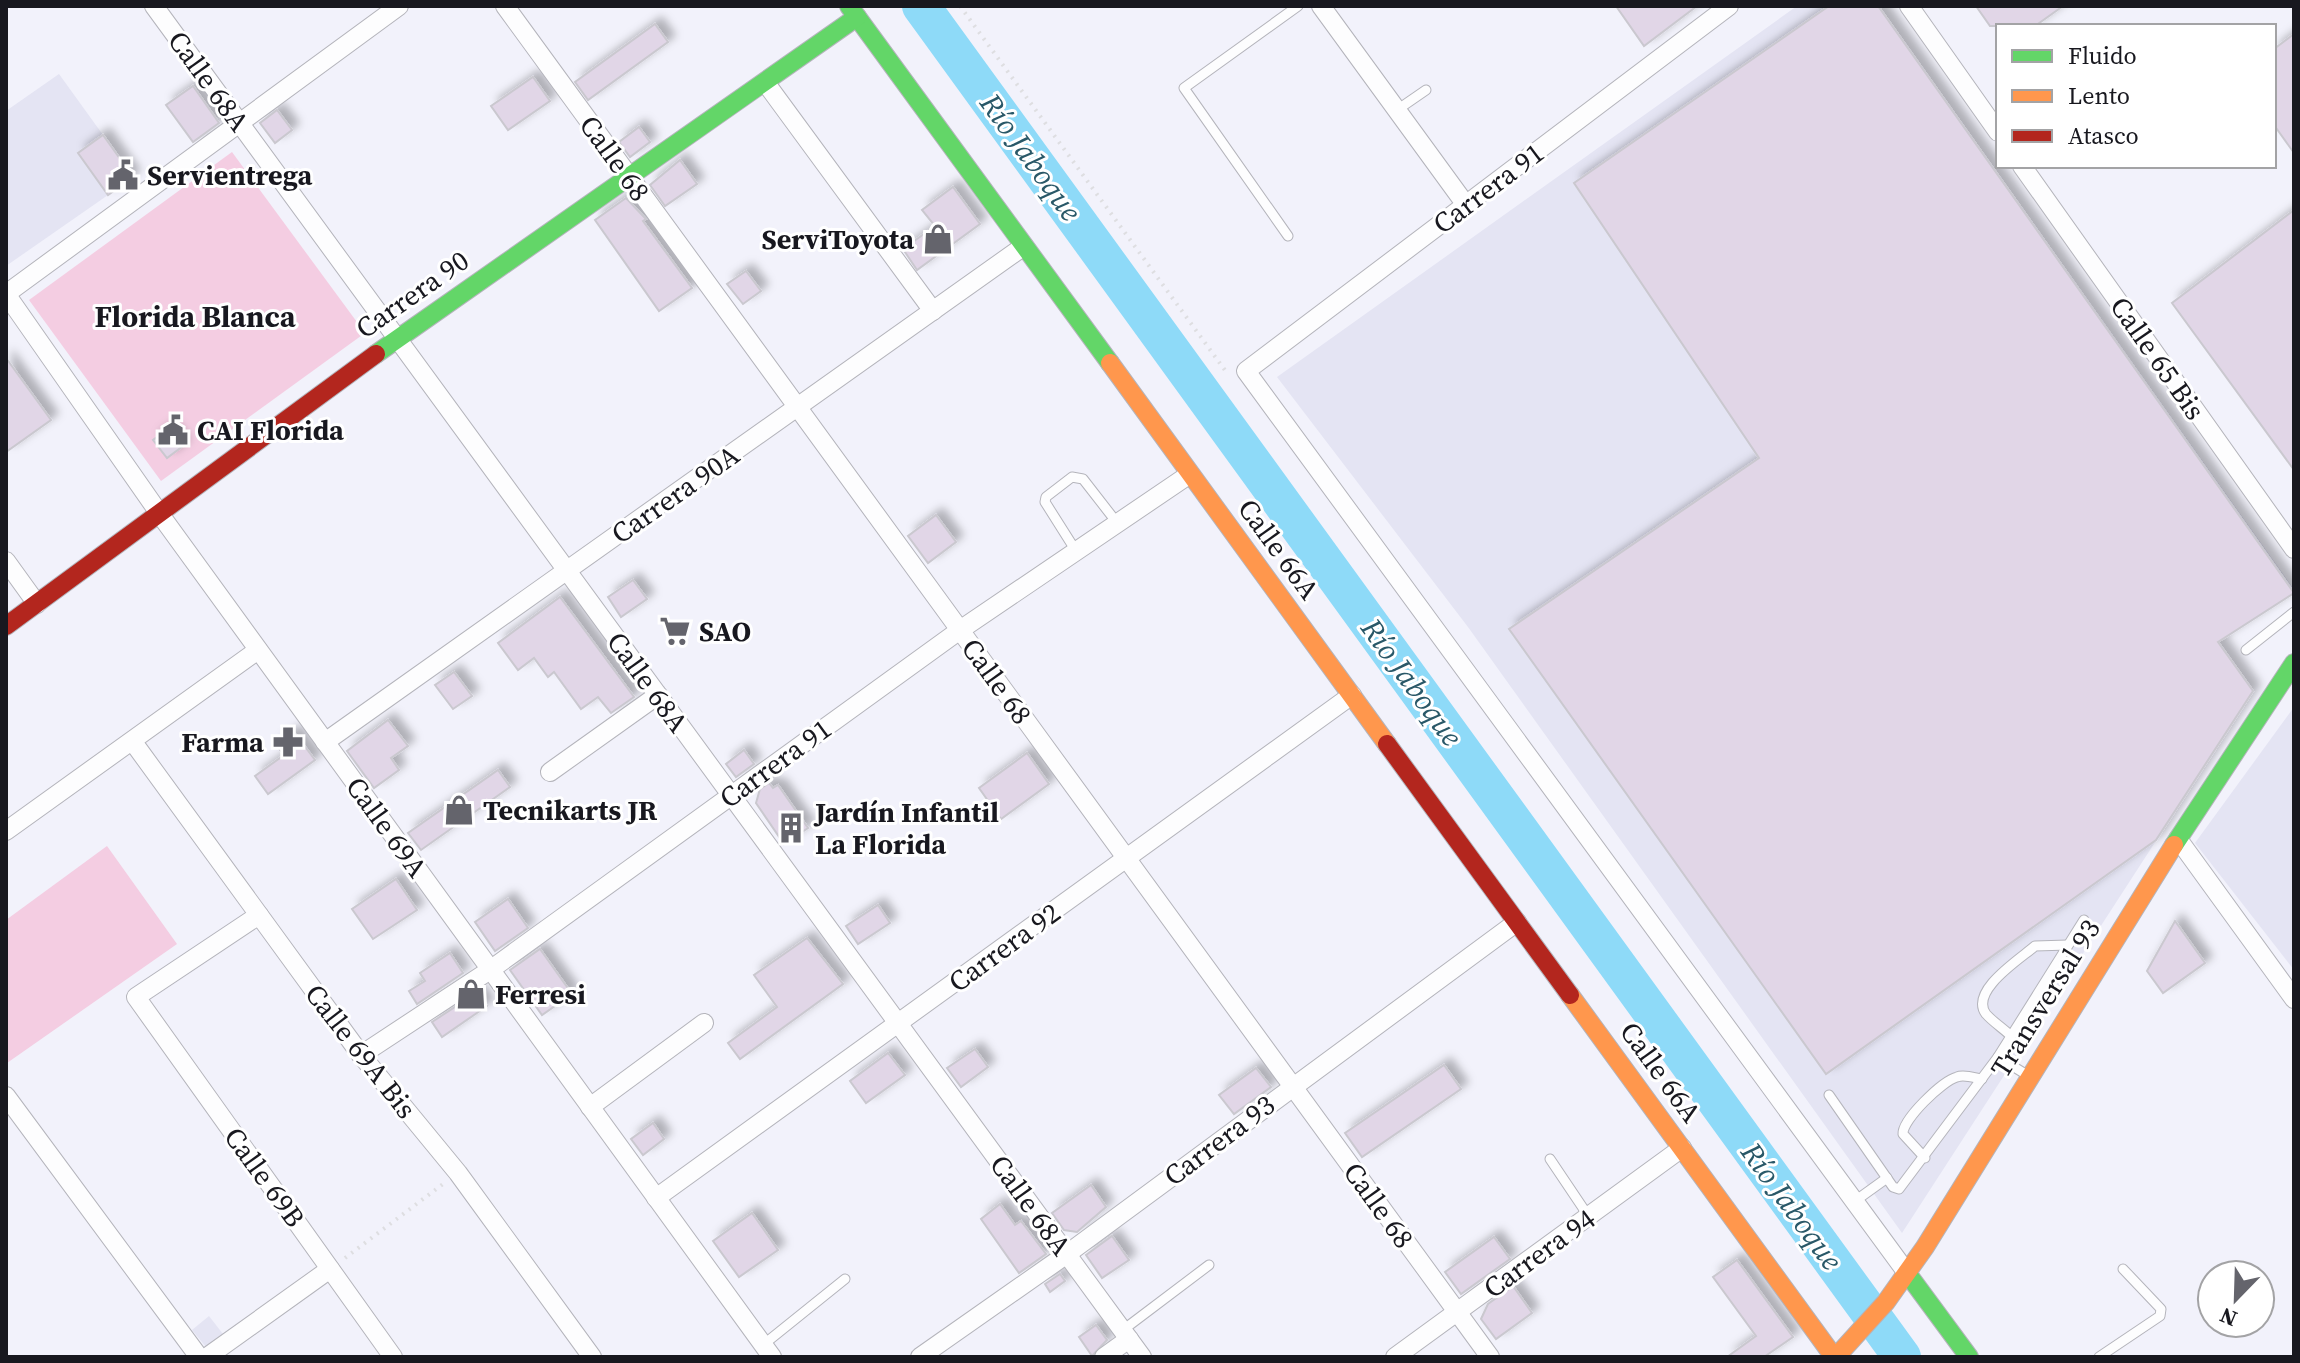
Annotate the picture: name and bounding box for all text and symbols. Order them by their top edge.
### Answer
street label: Calle 68A [160,23,259,139]
legend [1996,24,2276,168]
text: Fluido [2068,39,2137,72]
text: Lento [2068,79,2130,112]
water label: Río Jaboque [970,84,1091,229]
street label: Calle 68 [571,107,659,209]
text: Atasco [2068,119,2139,152]
street label: Carrera 91 [1425,134,1551,242]
place label: Servientrega [147,156,312,194]
public building icon: Servientrega [106,158,140,192]
place label: ServiToyota [762,220,914,258]
shop icon: ServiToyota [921,222,955,256]
street label: Carrera 90 [348,241,476,347]
street label: Calle 65 Bis [2102,289,2214,427]
district label: Florida Blanca [94,296,297,337]
place label: CAI Florida [197,411,344,449]
public building icon: CAI Florida [156,413,190,447]
street label: Carrera 90A [603,436,747,552]
street label: Calle 66A [1230,491,1329,607]
water label: Río Jaboque [1351,609,1472,754]
place label: SAO [699,612,751,650]
supermarket icon: SAO [658,614,692,648]
street label: Calle 68A [599,624,698,740]
street label: Calle 68 [953,630,1041,732]
street label: Carrera 91 [711,709,839,817]
place label: Farma [181,723,264,761]
pharmacy icon: Farma [271,725,305,759]
street label: Calle 69A [338,769,437,885]
place label: Tecnikarts JR [483,791,658,829]
shop icon: Tecnikarts JR [442,793,476,827]
place label: Jardín Infantil La Florida [813,793,999,863]
building icon: Jardín Infantil La Florida [774,811,808,845]
street label: Carrera 92 [940,893,1068,1001]
street label: Transversal 93 [1981,912,2109,1084]
place label: Ferresi [495,975,586,1013]
street label: Calle 69A Bis [297,976,425,1126]
shop icon: Ferresi [454,977,488,1011]
street label: Calle 66A [1612,1014,1711,1130]
street label: Carrera 93 [1156,1086,1282,1194]
street label: Calle 69B [216,1119,314,1235]
water label: Río Jaboque [1731,1133,1852,1278]
street label: Calle 68A [982,1147,1081,1263]
street label: Calle 68 [1335,1154,1423,1256]
street label: Carrera 94 [1475,1199,1603,1307]
north arrow [2196,1259,2276,1339]
text: N [2215,1300,2241,1334]

